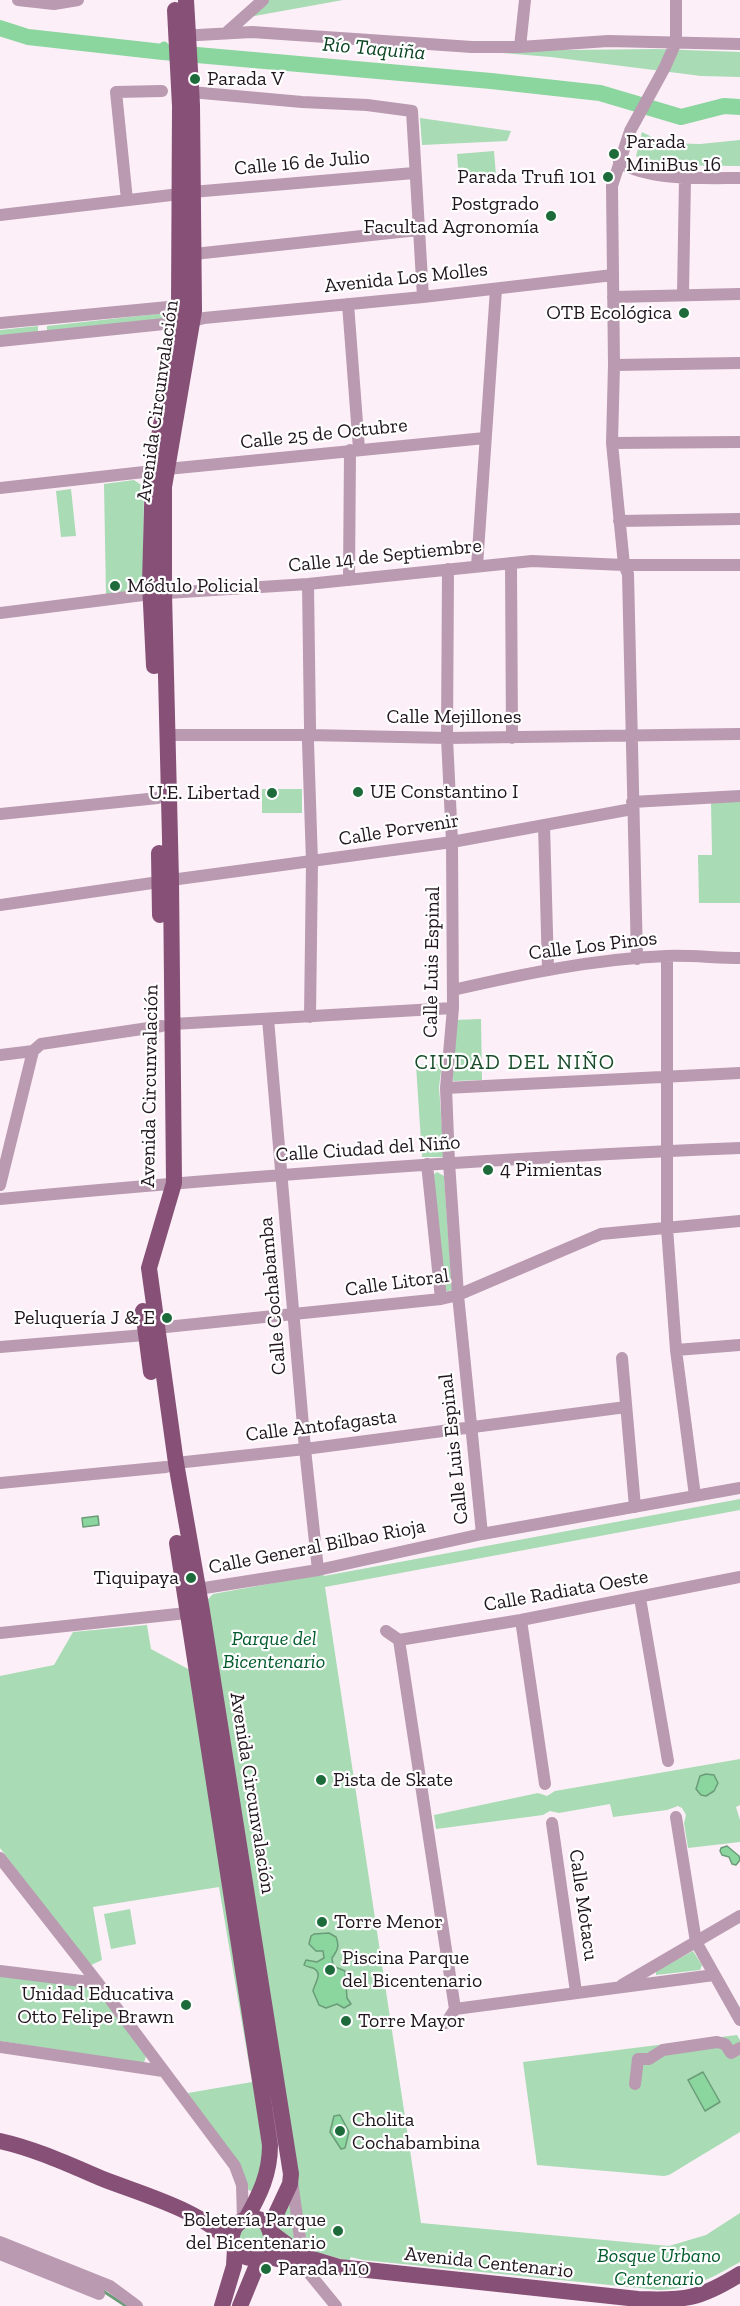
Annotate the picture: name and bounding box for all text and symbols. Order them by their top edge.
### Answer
water label: Río Taquiña [322,32,426,66]
place label: Parada V [207,67,284,91]
marker: Parada V [188,72,202,86]
place label: Parada MiniBus 16 [626,130,721,177]
street label: Calle 16 de Julio [233,145,371,181]
marker: Parada MiniBus 16 [607,147,621,161]
place label: Parada Trufi 101 [457,165,596,189]
marker: Parada Trufi 101 [601,170,615,184]
place label: Postgrado Facultad Agronomía [364,192,539,239]
marker: Postgrado Facultad Agronomía [544,209,558,223]
street label: Avenida Los Molles [323,257,489,299]
street label: Avenida Circunvalación [132,299,184,503]
place label: OTB Ecológica [546,301,672,325]
marker: OTB Ecológica [677,306,691,320]
street label: Calle 25 de Octubre [239,413,409,455]
street label: Calle 14 de Septiembre [287,534,483,578]
place label: Módulo Policial [127,574,259,598]
marker: Módulo Policial [108,579,122,593]
street label: Calle Mejillones [387,705,521,729]
place label: UE Constantino I [370,780,518,804]
place label: U.E. Libertad [149,781,260,805]
marker: UE Constantino I [351,785,365,799]
marker: U.E. Libertad [265,786,279,800]
street label: Calle Porvenir [337,809,461,851]
street label: Calle Luis Espinal [419,886,445,1038]
street label: Calle Los Pinos [527,926,659,966]
street label: Avenida Circunvalación [136,984,164,1188]
district label: CIUDAD DEL NIÑO [414,1050,616,1076]
street label: Calle Ciudad del Niño [275,1131,461,1167]
place label: 4 Pimientas [500,1158,602,1182]
marker: 4 Pimientas [481,1163,495,1177]
street label: Calle Cochabamba [254,1216,292,1376]
street label: Calle Litoral [343,1264,451,1302]
place label: Peluquería J & E [14,1306,155,1330]
marker: Peluquería J & E [160,1311,174,1325]
street label: Calle Luis Espinal [434,1372,474,1526]
street label: Calle Antofagasta [244,1405,398,1447]
street label: Calle General Bilbao Rioja [207,1514,427,1580]
street label: Calle Radiata Oeste [482,1565,650,1617]
place label: Tiquipaya [93,1566,179,1590]
marker: Tiquipaya [184,1571,198,1585]
park label: Parque del Bicentenario [223,1627,325,1674]
street label: Avenida Circunvalación [224,1691,280,1895]
place label: Pista de Skate [333,1768,453,1792]
marker: Pista de Skate [314,1773,328,1787]
street label: Calle Motacu [563,1848,603,1962]
place label: Torre Menor [334,1910,443,1934]
marker: Torre Menor [315,1915,329,1929]
place label: Piscina Parque del Bicentenario [342,1946,482,1993]
marker: Piscina Parque del Bicentenario [323,1963,337,1977]
place label: Unidad Educativa Otto Felipe Brawn [17,1982,174,2029]
marker: Unidad Educativa Otto Felipe Brawn [179,1998,193,2012]
place label: Torre Mayor [358,2009,465,2033]
marker: Torre Mayor [339,2014,353,2028]
place label: Cholita Cochabambina [352,2108,480,2155]
marker: Cholita Cochabambina [333,2124,347,2138]
place label: Boletería Parque del Bicentenario [183,2208,326,2255]
marker: Boletería Parque del Bicentenario [331,2224,345,2238]
street label: Avenida Centenario [403,2242,575,2284]
park label: Bosque Urbano Centenario [597,2244,721,2291]
place label: Parada 110 [278,2257,369,2281]
marker: Parada 110 [259,2262,273,2276]

